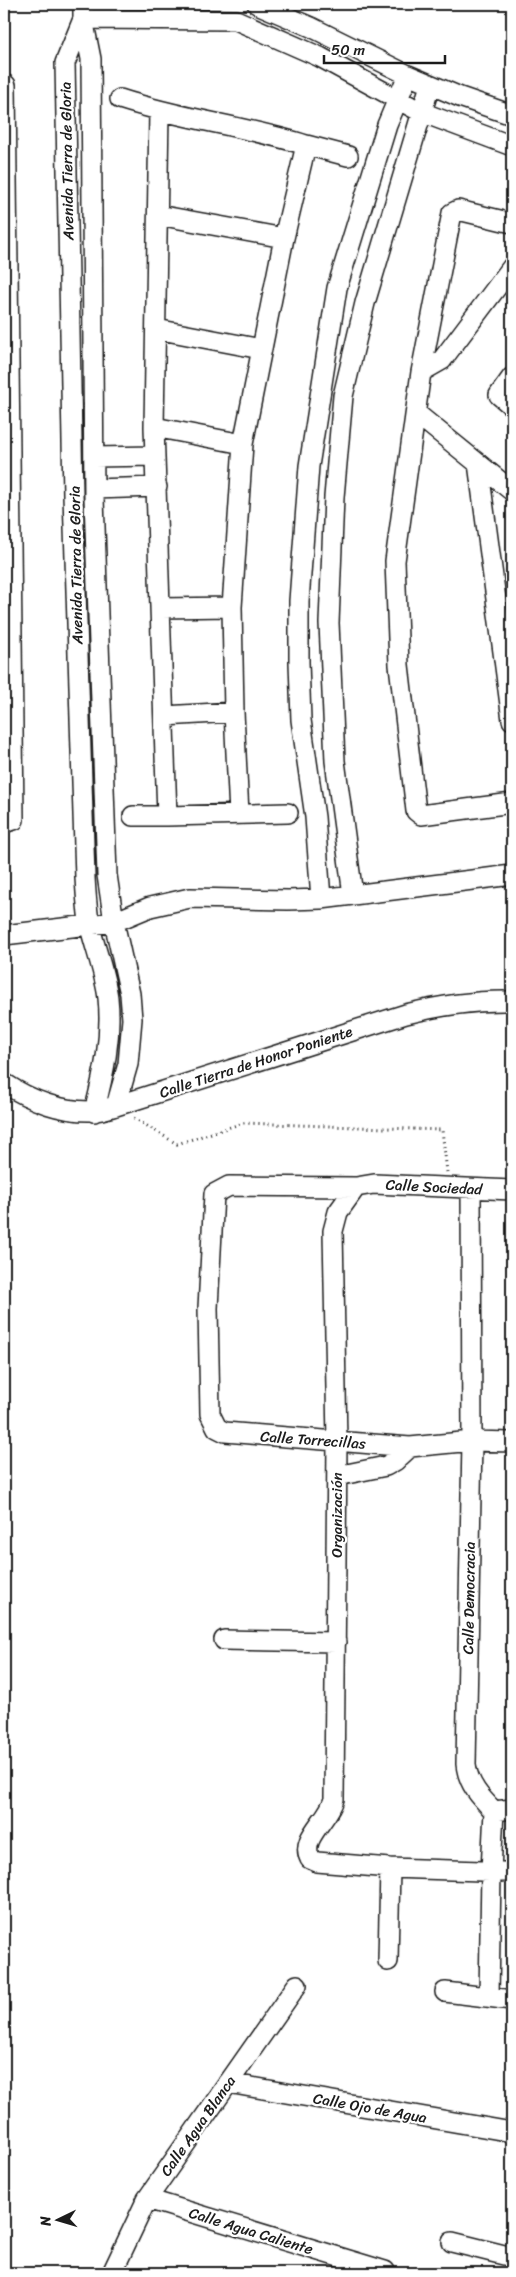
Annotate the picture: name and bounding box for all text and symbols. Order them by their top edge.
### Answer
scale bar [324,32,445,64]
text: 50 m [331,37,366,63]
street label: Avenida Tierra de Gloria [53,81,81,242]
street label: Avenida Tierra de Gloria [62,485,90,646]
street label: Calle Tierra de Honor Poniente [156,1018,356,1106]
street label: Calle Sociedad [385,1171,484,1203]
street label: Calle Torrecillas [259,1423,367,1457]
street label: Organización [324,1472,350,1558]
street label: Calle Democracia [455,1541,483,1655]
street label: Calle Agua Blanca [153,2070,243,2182]
street label: Calle Ojo de Agua [311,2085,429,2131]
north arrow [32,2194,82,2244]
street label: Calle Agua Caliente [186,2200,317,2262]
text: N [33,2215,59,2228]

